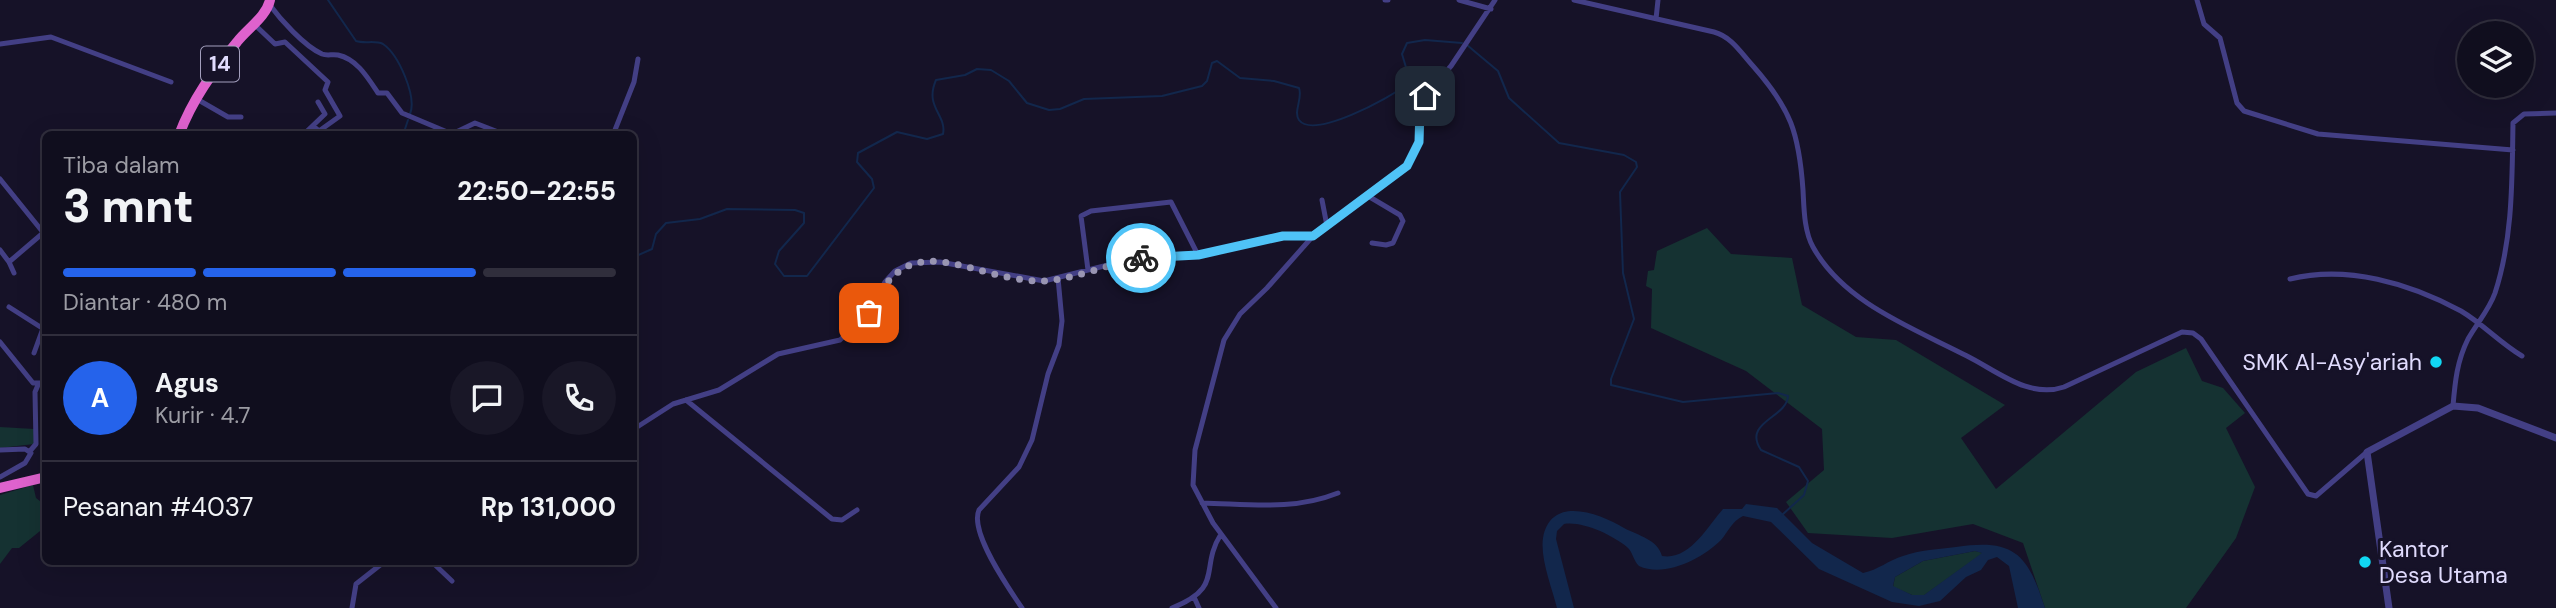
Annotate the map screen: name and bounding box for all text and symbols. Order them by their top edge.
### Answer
map controls [2457,21,2534,98]
button: layers [2457,21,2534,98]
road number: 14 [201,46,239,82]
pin [1395,66,1455,126]
icon: home [1406,77,1444,115]
text: Tiba dalam [63,150,180,180]
text: 22:50–22:55 [457,174,616,208]
text: 3 mnt [63,176,194,236]
courier [1106,223,1176,293]
icon: bike [1122,239,1160,277]
pin [839,283,899,343]
text: Diantar · 480 m [63,287,227,317]
icon: bag [850,294,888,332]
place label: SMK Al-Asy'ariah [2243,347,2422,377]
marker: SMK Al-Asy'ariah [2428,354,2444,370]
button: chat [450,361,524,435]
button: phone [542,361,616,435]
text: Agus [155,366,219,400]
text: A [91,381,109,415]
text: Kurir · 4.7 [155,400,251,430]
text: Pesanan #4037 [63,490,253,524]
text: Rp 131,000 [481,490,616,524]
place label: Kantor Desa Utama [2379,534,2508,590]
marker: Kantor Desa Utama [2357,554,2373,570]

